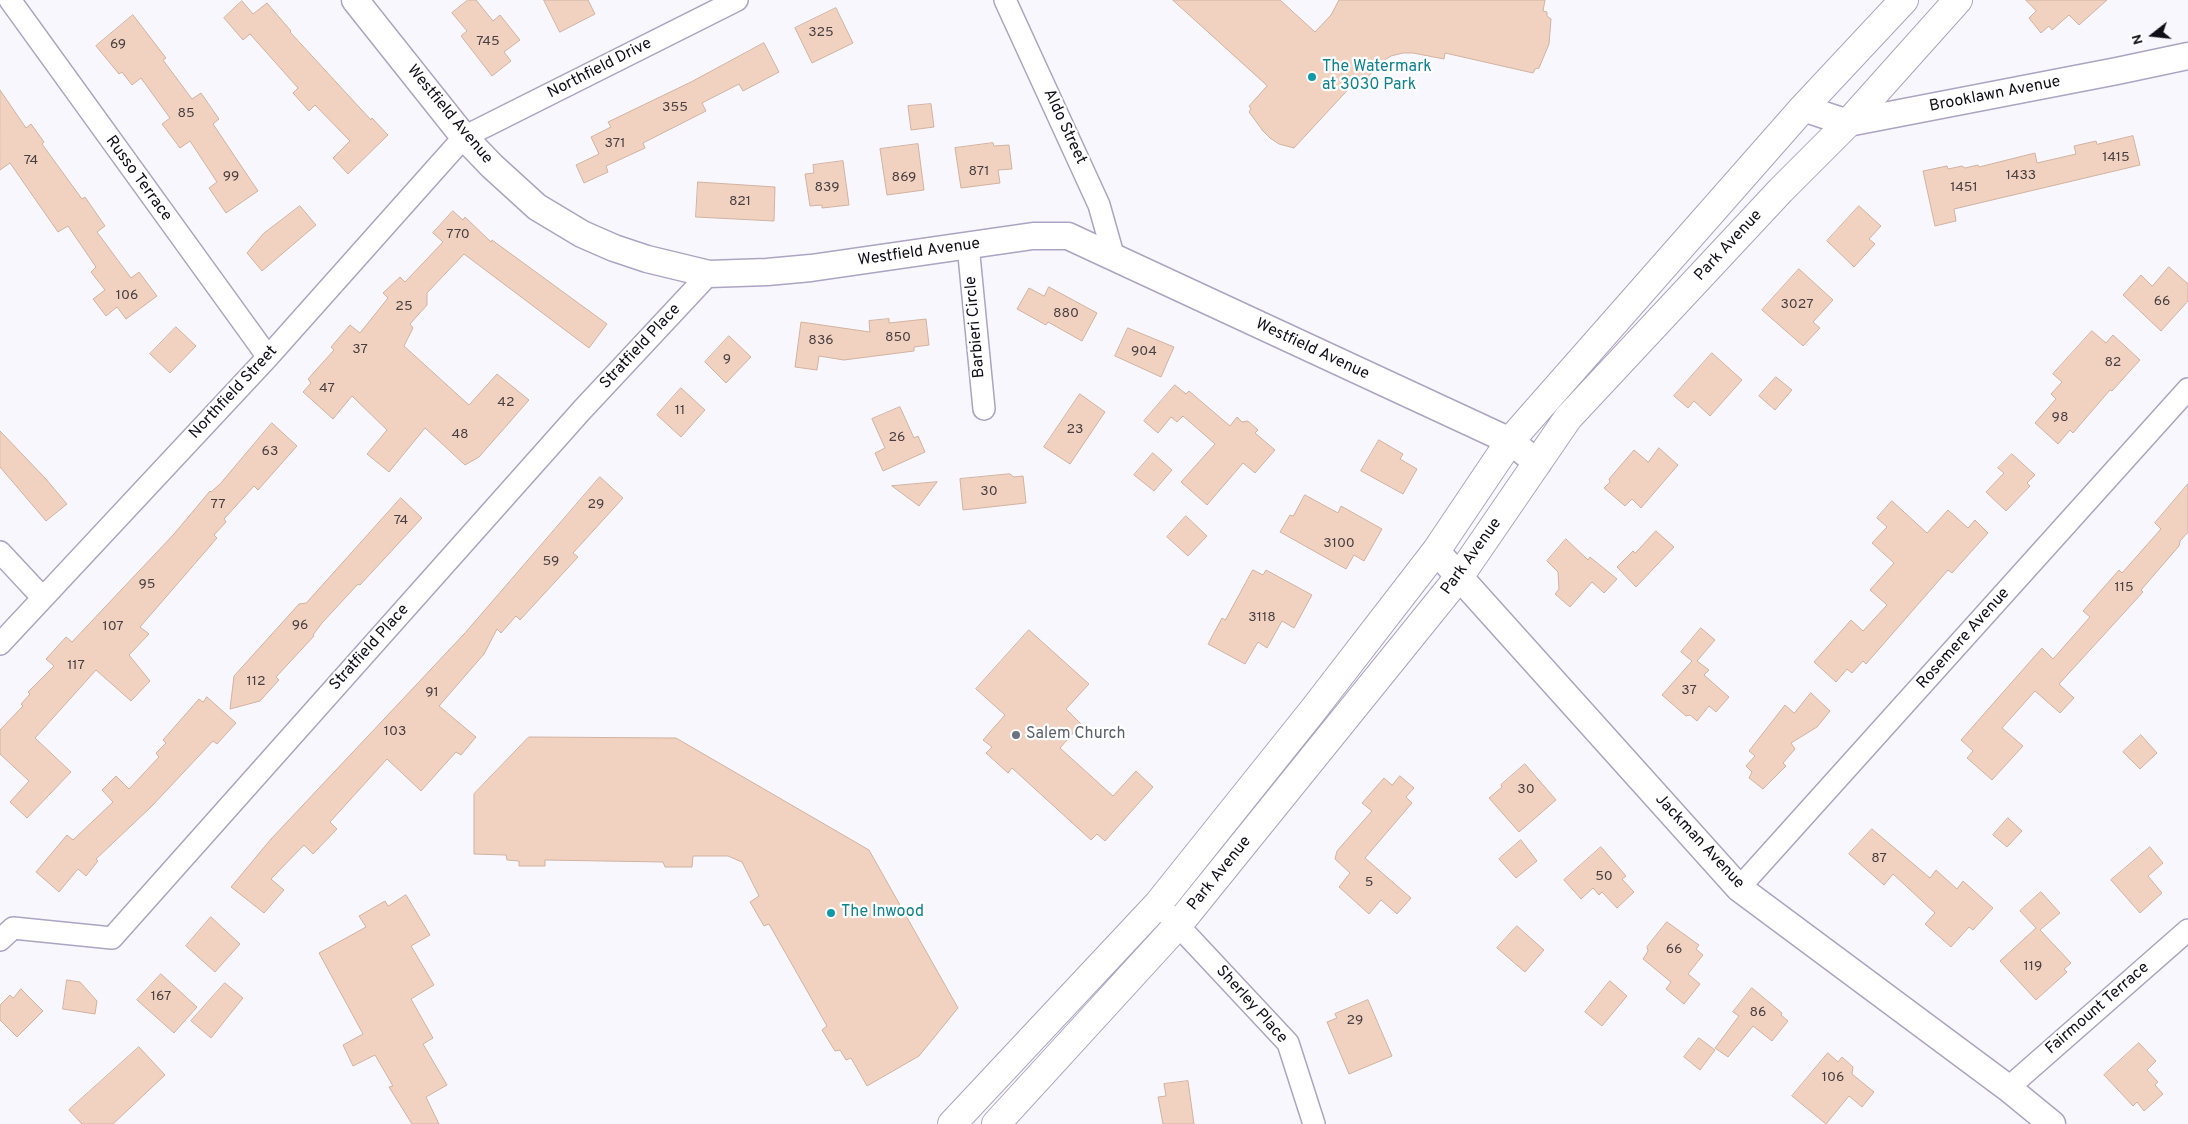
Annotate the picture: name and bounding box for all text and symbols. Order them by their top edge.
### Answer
north arrow [2128,10,2178,60]
house number: 325 [808,25,834,41]
text: N [2129,32,2148,46]
house number: 745 [476,34,500,50]
street label: Northfield Drive [545,35,655,103]
house number: 69 [110,37,126,53]
place label: The Watermark at 3030 Park [1322,58,1432,96]
street label: Westfield Avenue [402,62,496,168]
marker: The Watermark at 3030 Park [1306,71,1318,83]
street label: Brooklawn Avenue [1928,73,2062,117]
street label: Aldo Street [1038,86,1090,168]
house number: 355 [662,100,688,116]
house number: 85 [177,106,195,122]
street label: Russo Terrace [101,132,175,226]
house number: 371 [604,136,626,152]
house number: 1415 [2102,150,2130,166]
house number: 74 [24,153,38,169]
house number: 871 [968,164,990,180]
house number: 1433 [2006,168,2036,184]
house number: 99 [223,169,239,185]
house number: 869 [892,170,916,186]
house number: 839 [814,180,840,196]
house number: 1451 [1950,180,1978,196]
house number: 821 [729,194,751,210]
street label: Park Avenue [1691,206,1767,286]
house number: 770 [446,227,470,243]
street label: Westfield Avenue [857,235,981,271]
street label: Barbieri Circle [962,275,990,379]
house number: 106 [116,288,138,304]
house number: 66 [2154,294,2170,310]
house number: 3027 [1780,297,1814,313]
house number: 25 [395,299,413,315]
street label: Stratfield Place [597,300,685,394]
house number: 880 [1053,306,1079,322]
street label: Westfield Avenue [1252,315,1372,385]
house number: 850 [885,330,911,346]
house number: 836 [808,333,834,349]
street label: Northfield Street [186,342,282,444]
house number: 37 [352,342,368,358]
house number: 904 [1131,344,1157,360]
house number: 9 [723,352,731,368]
house number: 82 [2105,355,2121,371]
house number: 47 [319,381,335,397]
house number: 42 [497,395,515,411]
house number: 11 [675,403,685,419]
house number: 98 [2052,410,2068,426]
house number: 23 [1067,422,1083,438]
house number: 48 [451,427,469,443]
house number: 26 [889,430,905,446]
house number: 63 [262,444,278,460]
house number: 30 [980,484,998,500]
house number: 77 [210,497,226,513]
house number: 29 [588,497,604,513]
house number: 74 [394,513,408,529]
street label: Park Avenue [1438,515,1506,599]
house number: 3100 [1323,536,1355,552]
house number: 59 [543,554,559,570]
house number: 95 [138,577,156,593]
house number: 115 [2114,580,2134,596]
street label: Rosemere Avenue [1914,585,2014,693]
street label: Stratfield Place [326,601,414,695]
house number: 3118 [1248,610,1276,626]
house number: 96 [292,618,308,634]
house number: 107 [102,619,124,635]
house number: 117 [67,658,85,674]
house number: 112 [246,674,266,690]
house number: 37 [1681,683,1697,699]
house number: 91 [425,685,439,701]
house number: 103 [384,724,406,740]
place label: Salem Church [1026,725,1126,745]
marker: Salem Church [1010,729,1022,741]
house number: 30 [1517,782,1535,798]
street label: Jackman Avenue [1650,791,1748,893]
street label: Park Avenue [1184,833,1256,915]
house number: 87 [1871,851,1887,867]
house number: 50 [1595,869,1613,885]
house number: 5 [1365,875,1373,891]
place label: The Inwood [841,903,924,923]
marker: The Inwood [825,907,837,919]
house number: 66 [1666,942,1682,958]
house number: 119 [2024,959,2042,975]
street label: Fairmount Terrace [2042,959,2154,1059]
street label: Sherley Place [1211,962,1291,1048]
house number: 167 [151,989,171,1005]
house number: 86 [1750,1005,1766,1021]
house number: 29 [1347,1013,1363,1029]
house number: 106 [1822,1070,1844,1086]

